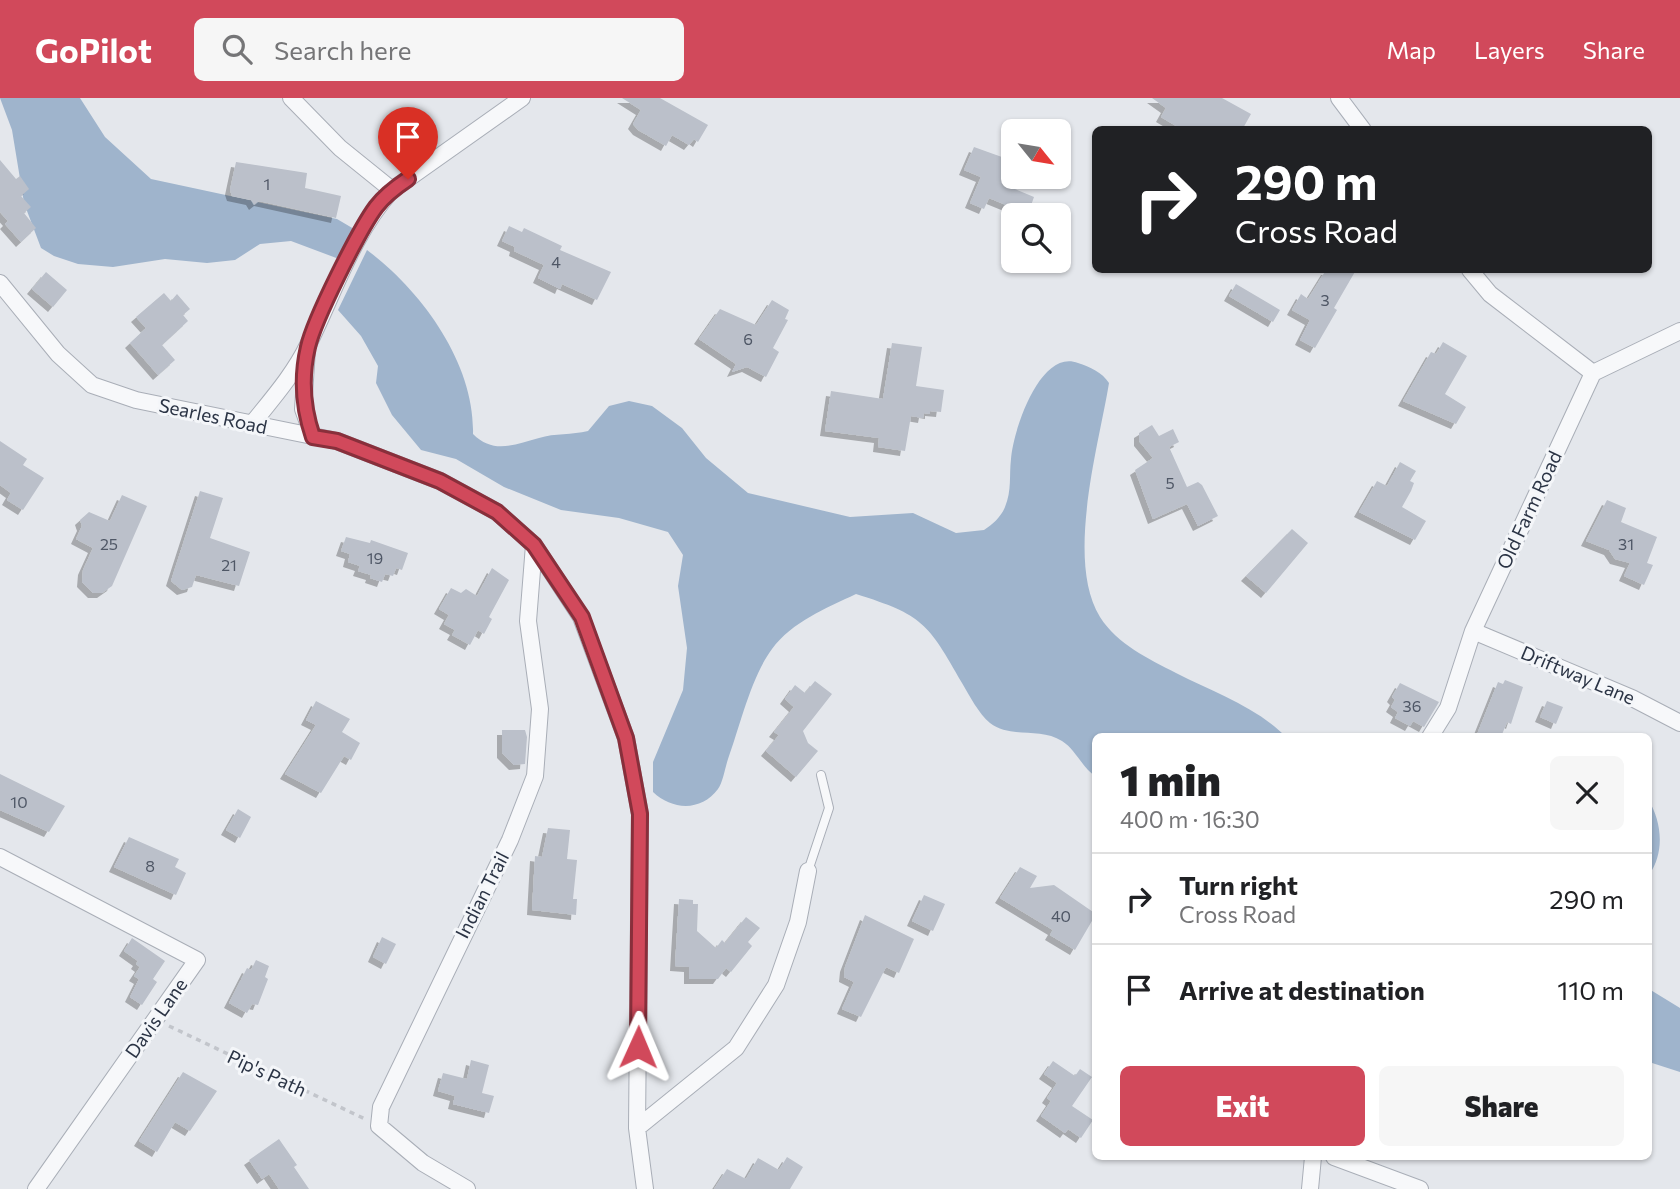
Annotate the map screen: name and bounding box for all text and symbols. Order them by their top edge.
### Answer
search box [194,18,684,81]
text: GoPilot [35,29,152,70]
icon: search [218,30,256,68]
text: Search here [274,34,411,65]
text: Map [1387,35,1436,64]
text: Layers [1474,35,1545,64]
text: Share [1583,35,1645,64]
pin [378,107,438,179]
icon: arrive [389,118,427,156]
north arrow [1001,119,1071,189]
map controls [1001,119,1071,273]
text: 290 m [1235,150,1377,210]
icon: right [1120,154,1211,245]
house number: 1 [264,174,270,193]
button: search [1001,203,1071,273]
text: Cross Road [1235,210,1398,250]
house number: 4 [551,252,561,271]
house number: 3 [1320,290,1330,309]
house number: 6 [743,329,753,348]
street label: Searles Road [157,393,269,438]
street label: Old Farm Road [1491,447,1566,572]
house number: 5 [1165,473,1175,492]
house number: 25 [100,534,118,553]
house number: 31 [1618,534,1634,553]
house number: 19 [367,548,383,567]
house number: 21 [221,555,237,574]
street label: Driftway Lane [1518,640,1639,709]
house number: 36 [1403,696,1421,715]
text: 1 min [1120,753,1221,805]
button: close [1550,756,1624,830]
house number: 10 [10,792,28,811]
text: 400 m · 16:30 [1120,805,1260,833]
street label: Indian Trail [450,848,513,942]
house number: 8 [145,856,155,875]
text: Turn right [1179,869,1298,900]
icon: right [1120,880,1158,918]
text: 290 m [1549,883,1624,914]
text: Cross Road [1179,900,1296,928]
house number: 40 [1051,906,1071,925]
icon: arrive [1120,971,1158,1009]
street label: Davis Lane [120,973,191,1062]
text: Arrive at destination [1179,974,1425,1005]
text: 110 m [1557,974,1624,1005]
position arrow [601,1010,675,1084]
street label: Pip's Path [224,1044,310,1101]
button: Exit [1120,1066,1365,1146]
button: Share [1379,1066,1624,1146]

